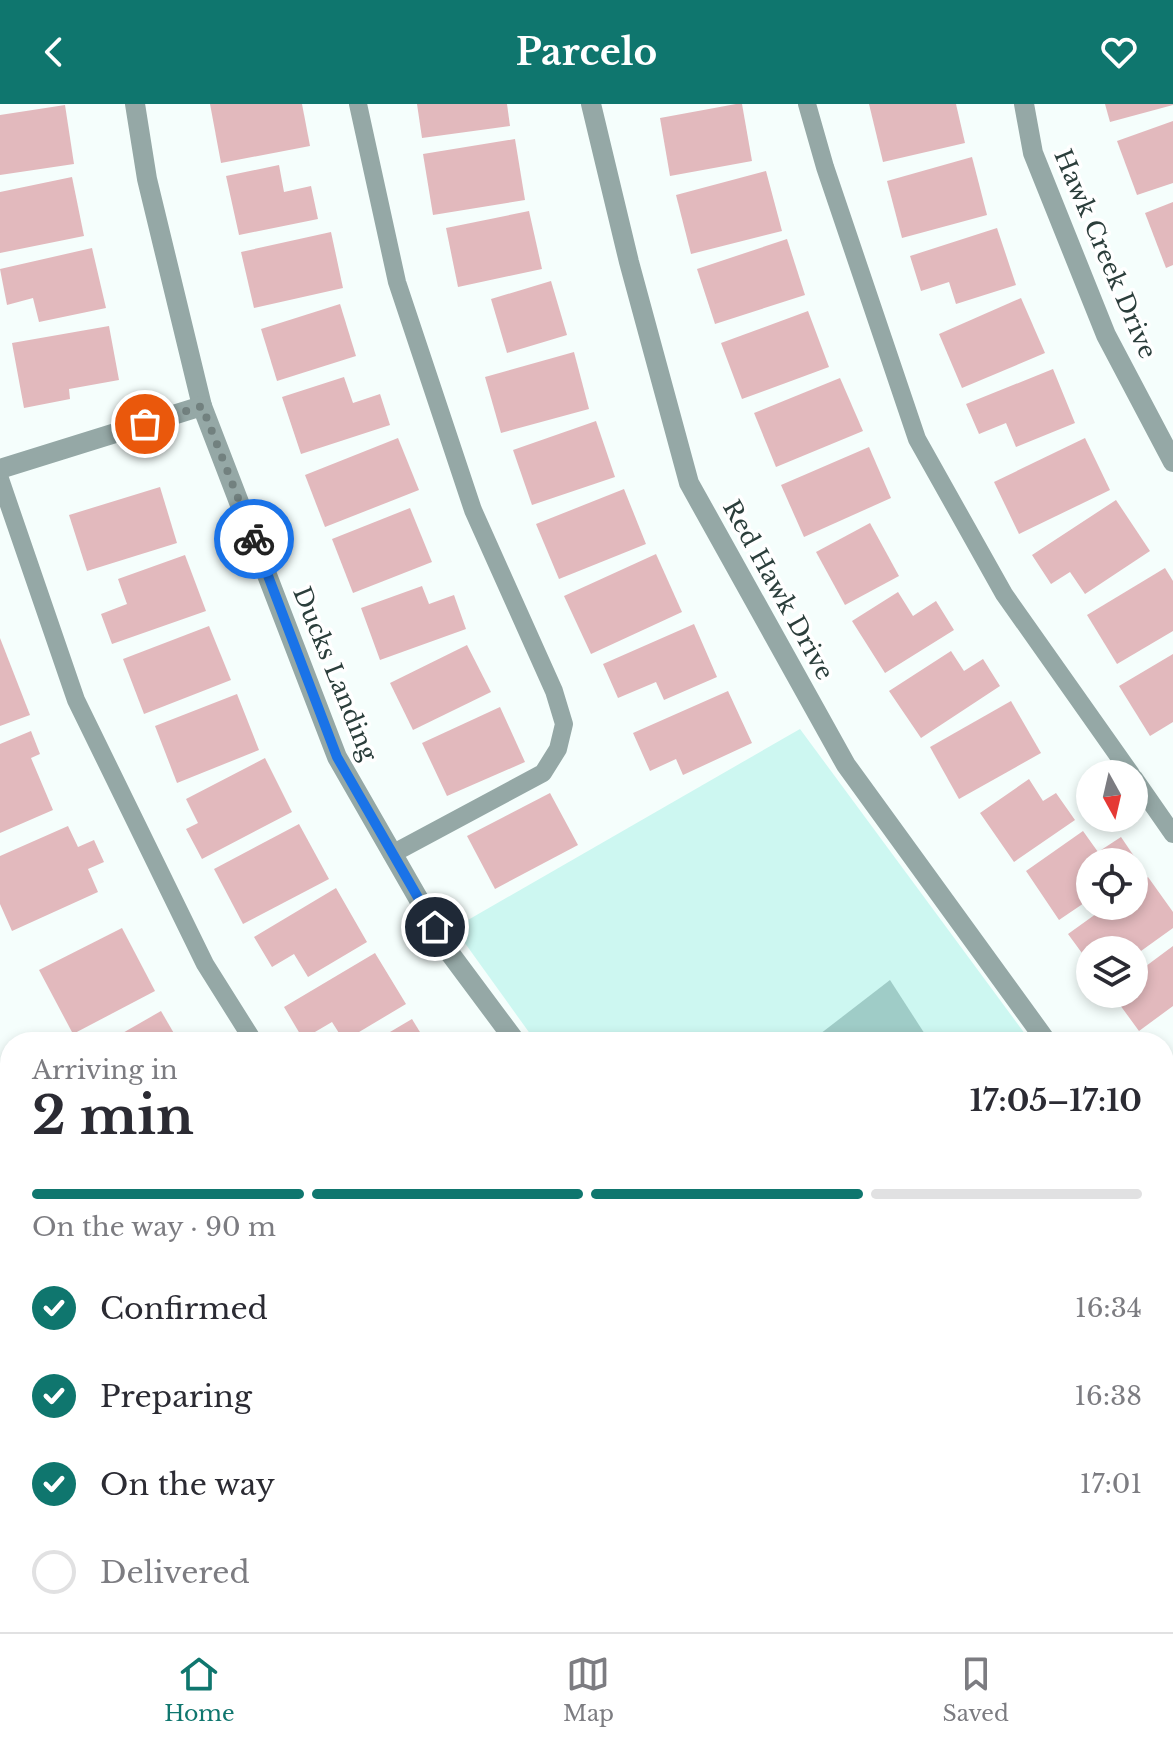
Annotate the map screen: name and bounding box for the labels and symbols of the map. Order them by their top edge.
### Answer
street label: Hawk Creek Drive [1048,145,1163,363]
pin [111,390,179,458]
street label: Red Hawk Drive [717,495,840,685]
courier [214,499,294,579]
street label: Ducks Landing [287,582,384,766]
north arrow [1076,760,1148,832]
pin [401,893,469,961]

